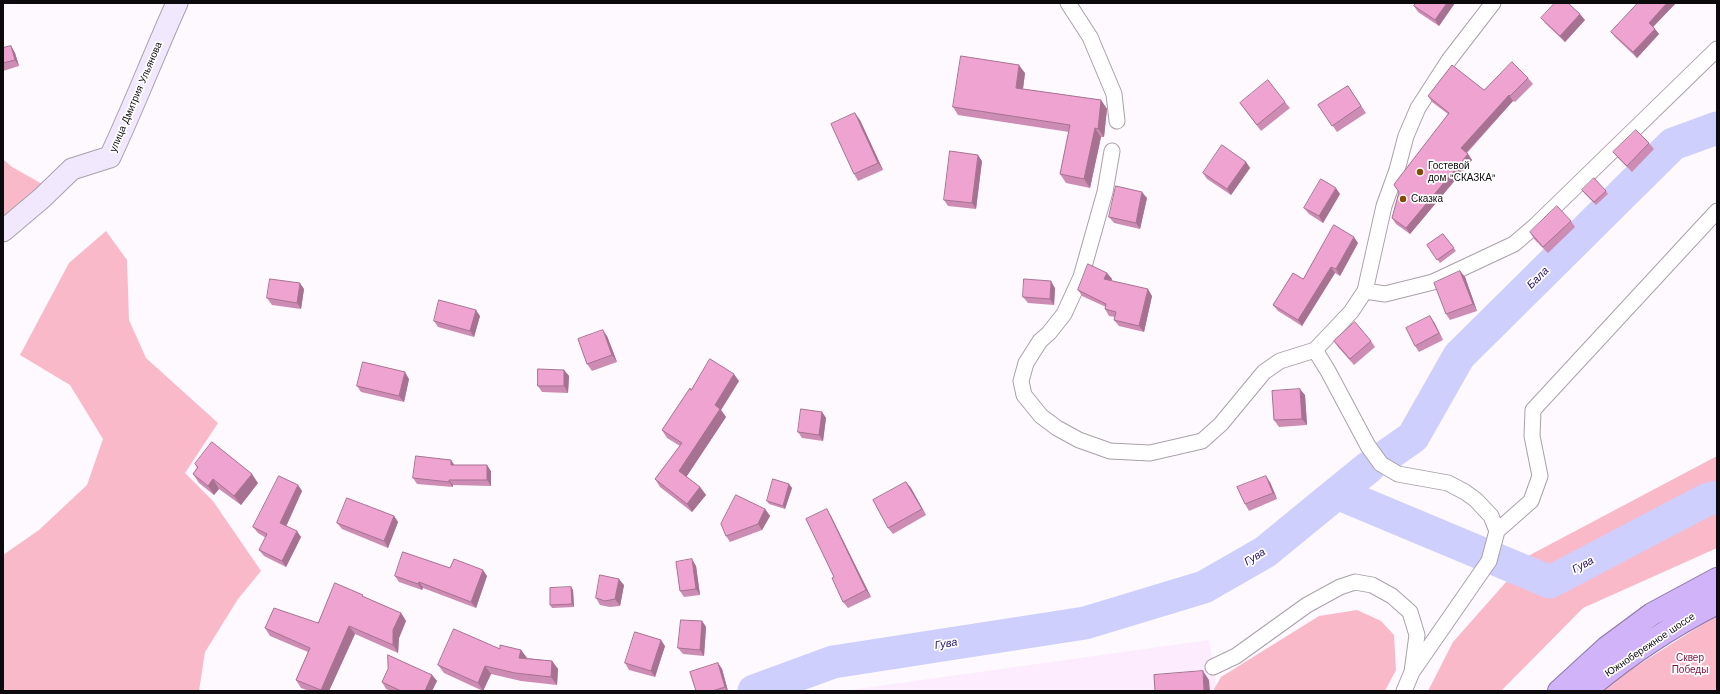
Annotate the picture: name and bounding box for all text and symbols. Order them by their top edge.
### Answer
street label: улица Дмитрия Ульянова [107,40,165,154]
place label: Гостевой дом "СКАЗКА" [1428,160,1496,184]
marker: Гостевой дом "СКАЗКА" [1415,167,1425,177]
place label: Сказка [1411,193,1443,205]
marker: Сказка [1398,194,1408,204]
water label: Бала [1524,264,1552,292]
water label: Гува [1242,545,1268,569]
water label: Гува [1570,554,1596,576]
street label: Южнобережное шоссе [1603,610,1697,680]
water label: Гува [934,636,958,652]
park label: Сквер Победы [1672,652,1708,676]

